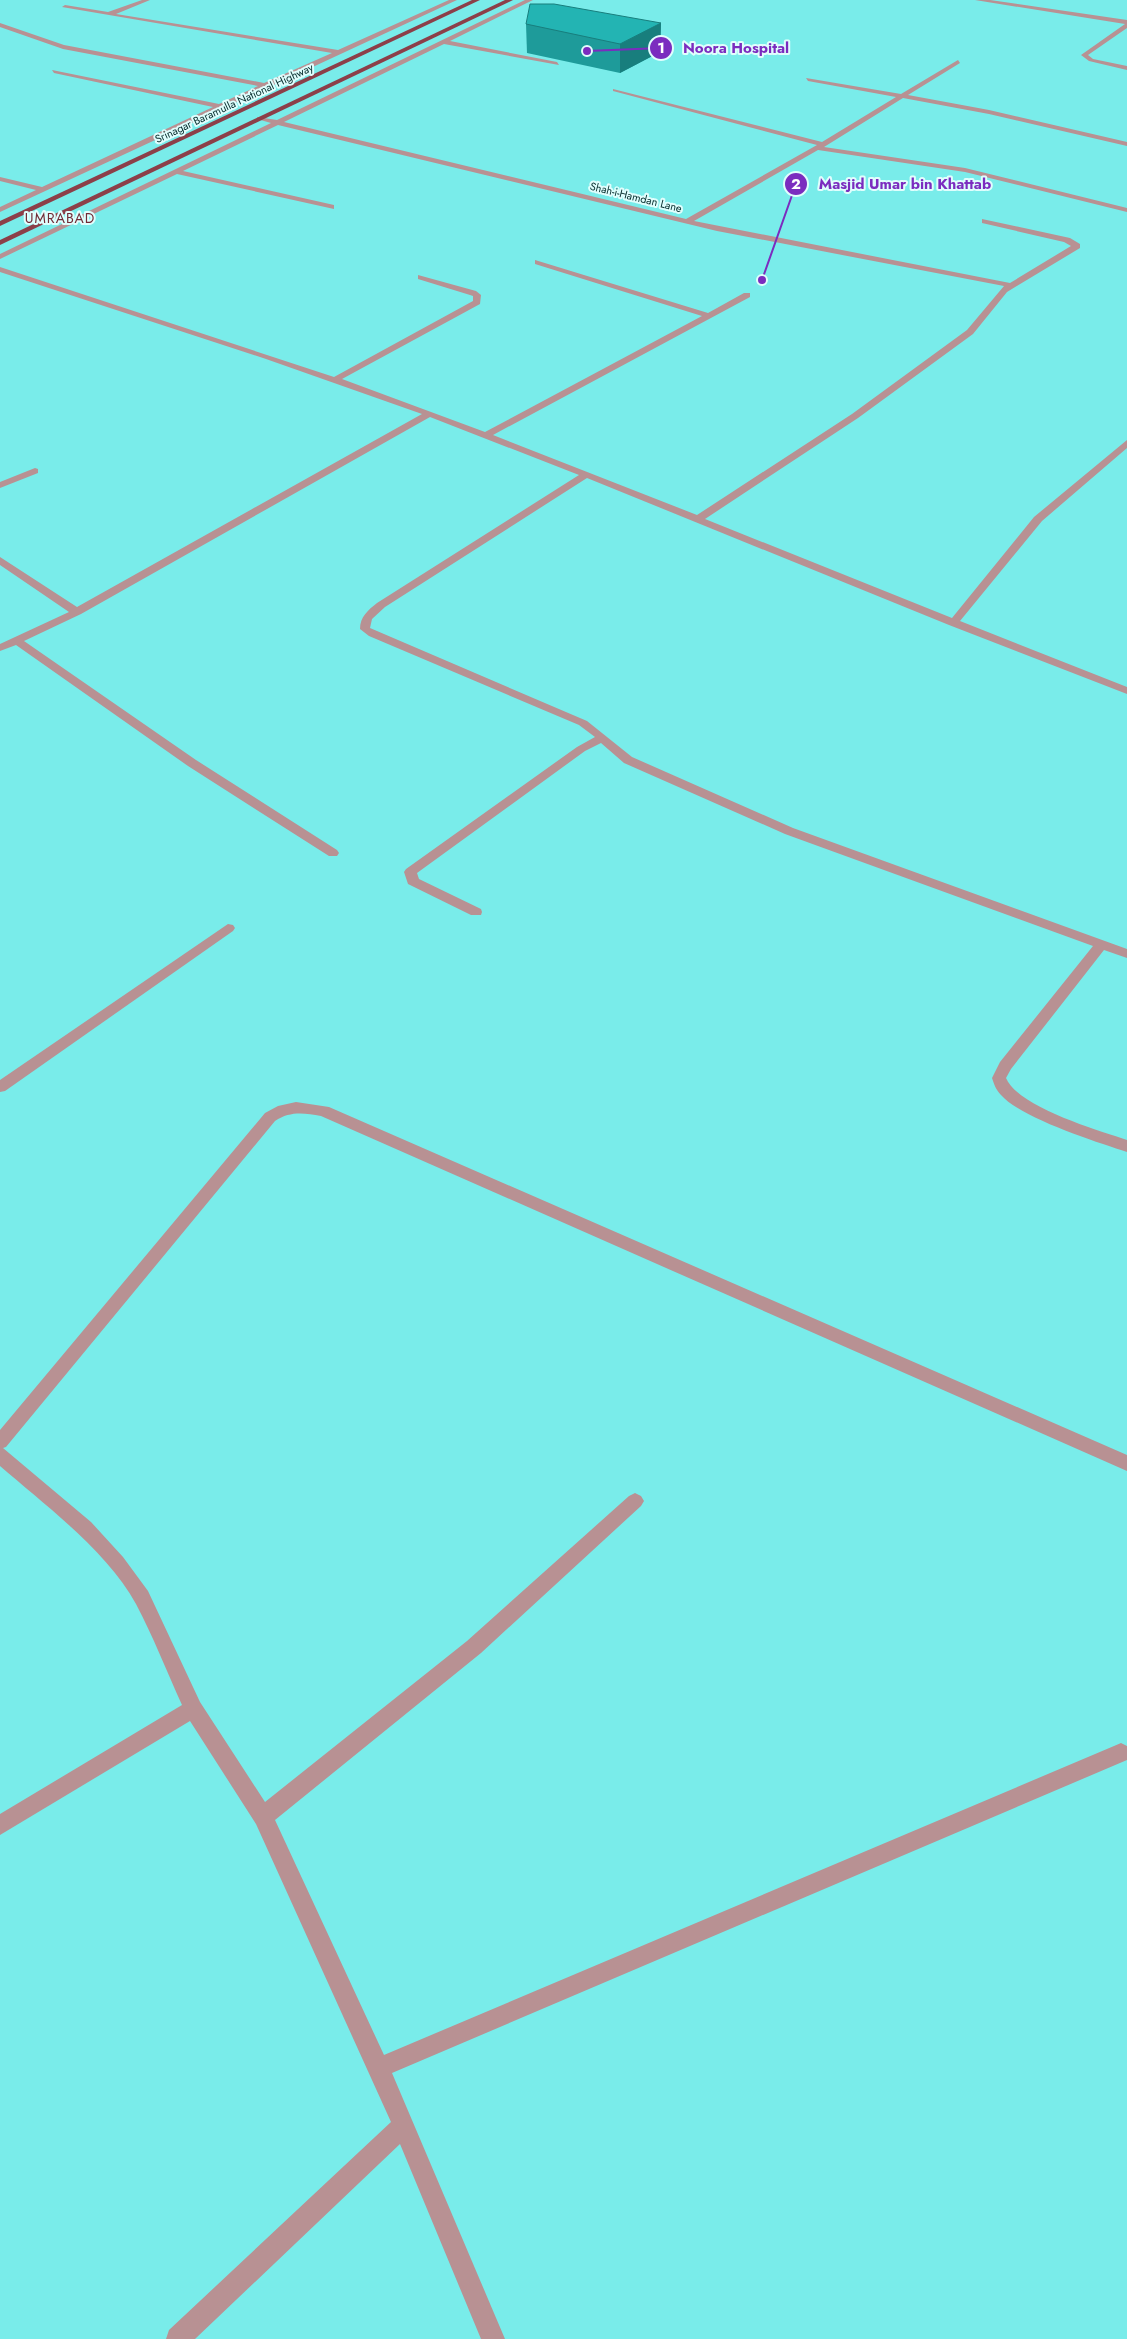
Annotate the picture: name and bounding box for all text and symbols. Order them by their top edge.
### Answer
callout: Noora Hospital [648,33,800,63]
text: 1 [657,37,665,59]
text: Noora Hospital [683,37,789,59]
street label: Srinagar Baramulla National Highway [152,59,316,147]
callout: Masjid Umar bin Khattab [783,169,1001,199]
text: 2 [791,173,801,195]
text: Masjid Umar bin Khattab [819,173,991,195]
street label: Shah-i-Hamdan Lane [588,178,684,216]
district label: UMRABAD [25,208,95,228]

